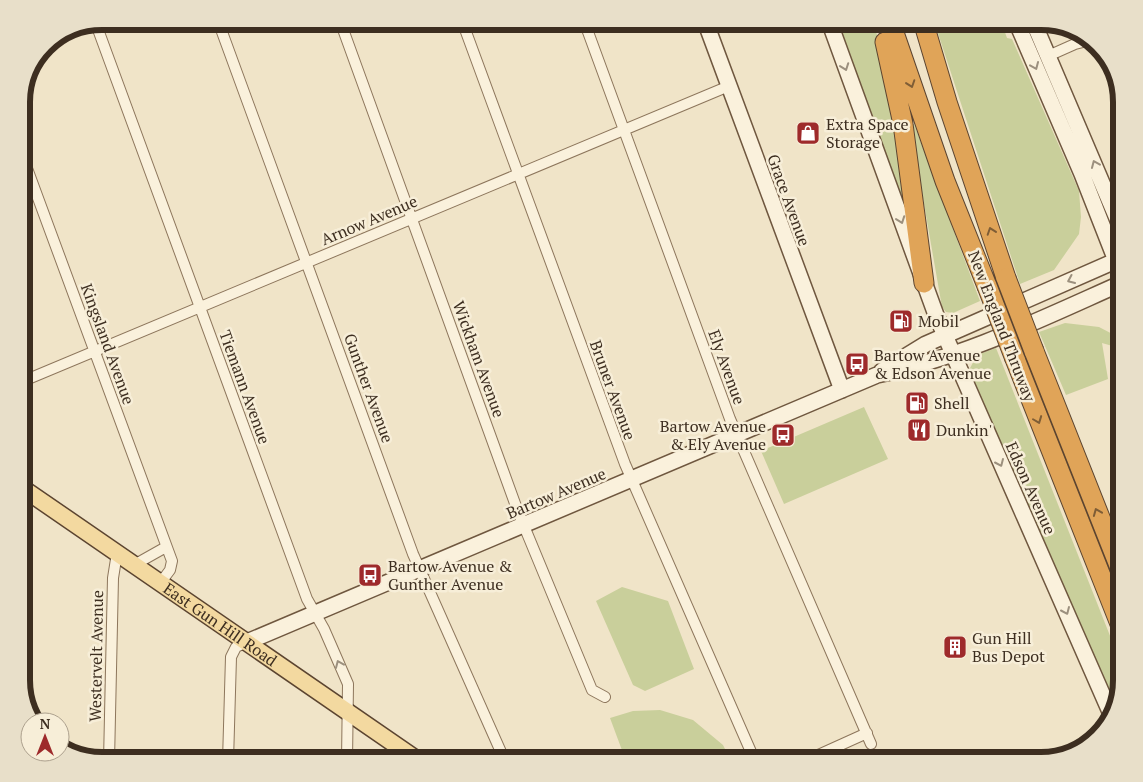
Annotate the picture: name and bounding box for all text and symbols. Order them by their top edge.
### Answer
one-way arrow [1029,61,1039,70]
one-way arrow [839,62,849,71]
one-way arrow [905,79,915,88]
place label: Extra Space Storage [826,113,909,153]
shop icon: Extra Space Storage [795,120,821,146]
street label: Grace Avenue [762,151,816,249]
one-way arrow [1090,160,1101,169]
street label: Arnow Avenue [317,190,421,250]
one-way arrow [895,215,905,224]
one-way arrow [987,228,997,236]
street label: New England Thruway [963,247,1041,406]
one-way arrow [1067,273,1076,284]
street label: Kingsland Avenue [76,280,140,408]
street label: Wickham Avenue [448,298,510,420]
fuel station icon: Mobil [888,308,914,334]
place label: Mobil [918,310,959,332]
street label: Tiemann Avenue [214,327,276,447]
street label: Ely Avenue [703,327,751,407]
street label: Gunther Avenue [339,330,399,446]
street label: Bruner Avenue [585,337,641,443]
place label: Bartow Avenue & Edson Avenue [874,344,991,384]
bus stop icon: Bartow Avenue & Edson Avenue [844,351,870,377]
fuel station icon: Shell [904,390,930,416]
place label: Shell [934,392,970,414]
place label: Bartow Avenue & Ely Avenue [660,415,766,455]
one-way arrow [1033,416,1043,424]
restaurant icon: Dunkin' [906,417,932,443]
place label: Dunkin' [936,419,992,441]
bus stop icon: Bartow Avenue & Ely Avenue [770,422,796,448]
street label: Edson Avenue [1001,438,1061,538]
one-way arrow [994,458,1005,467]
street label: Bartow Avenue [503,462,609,524]
one-way arrow [1093,508,1103,517]
place label: Bartow Avenue & Gunther Avenue [388,555,512,595]
bus stop icon: Bartow Avenue & Gunther Avenue [357,562,383,588]
street label: East Gun Hill Road [159,577,282,671]
street label: Westervelt Avenue [84,590,108,722]
one-way arrow [1059,606,1070,615]
place label: Gun Hill Bus Depot [972,627,1045,667]
building icon: Gun Hill Bus Depot [942,634,968,660]
one-way arrow [335,660,346,669]
north arrow [20,712,70,762]
text: N [40,714,51,733]

